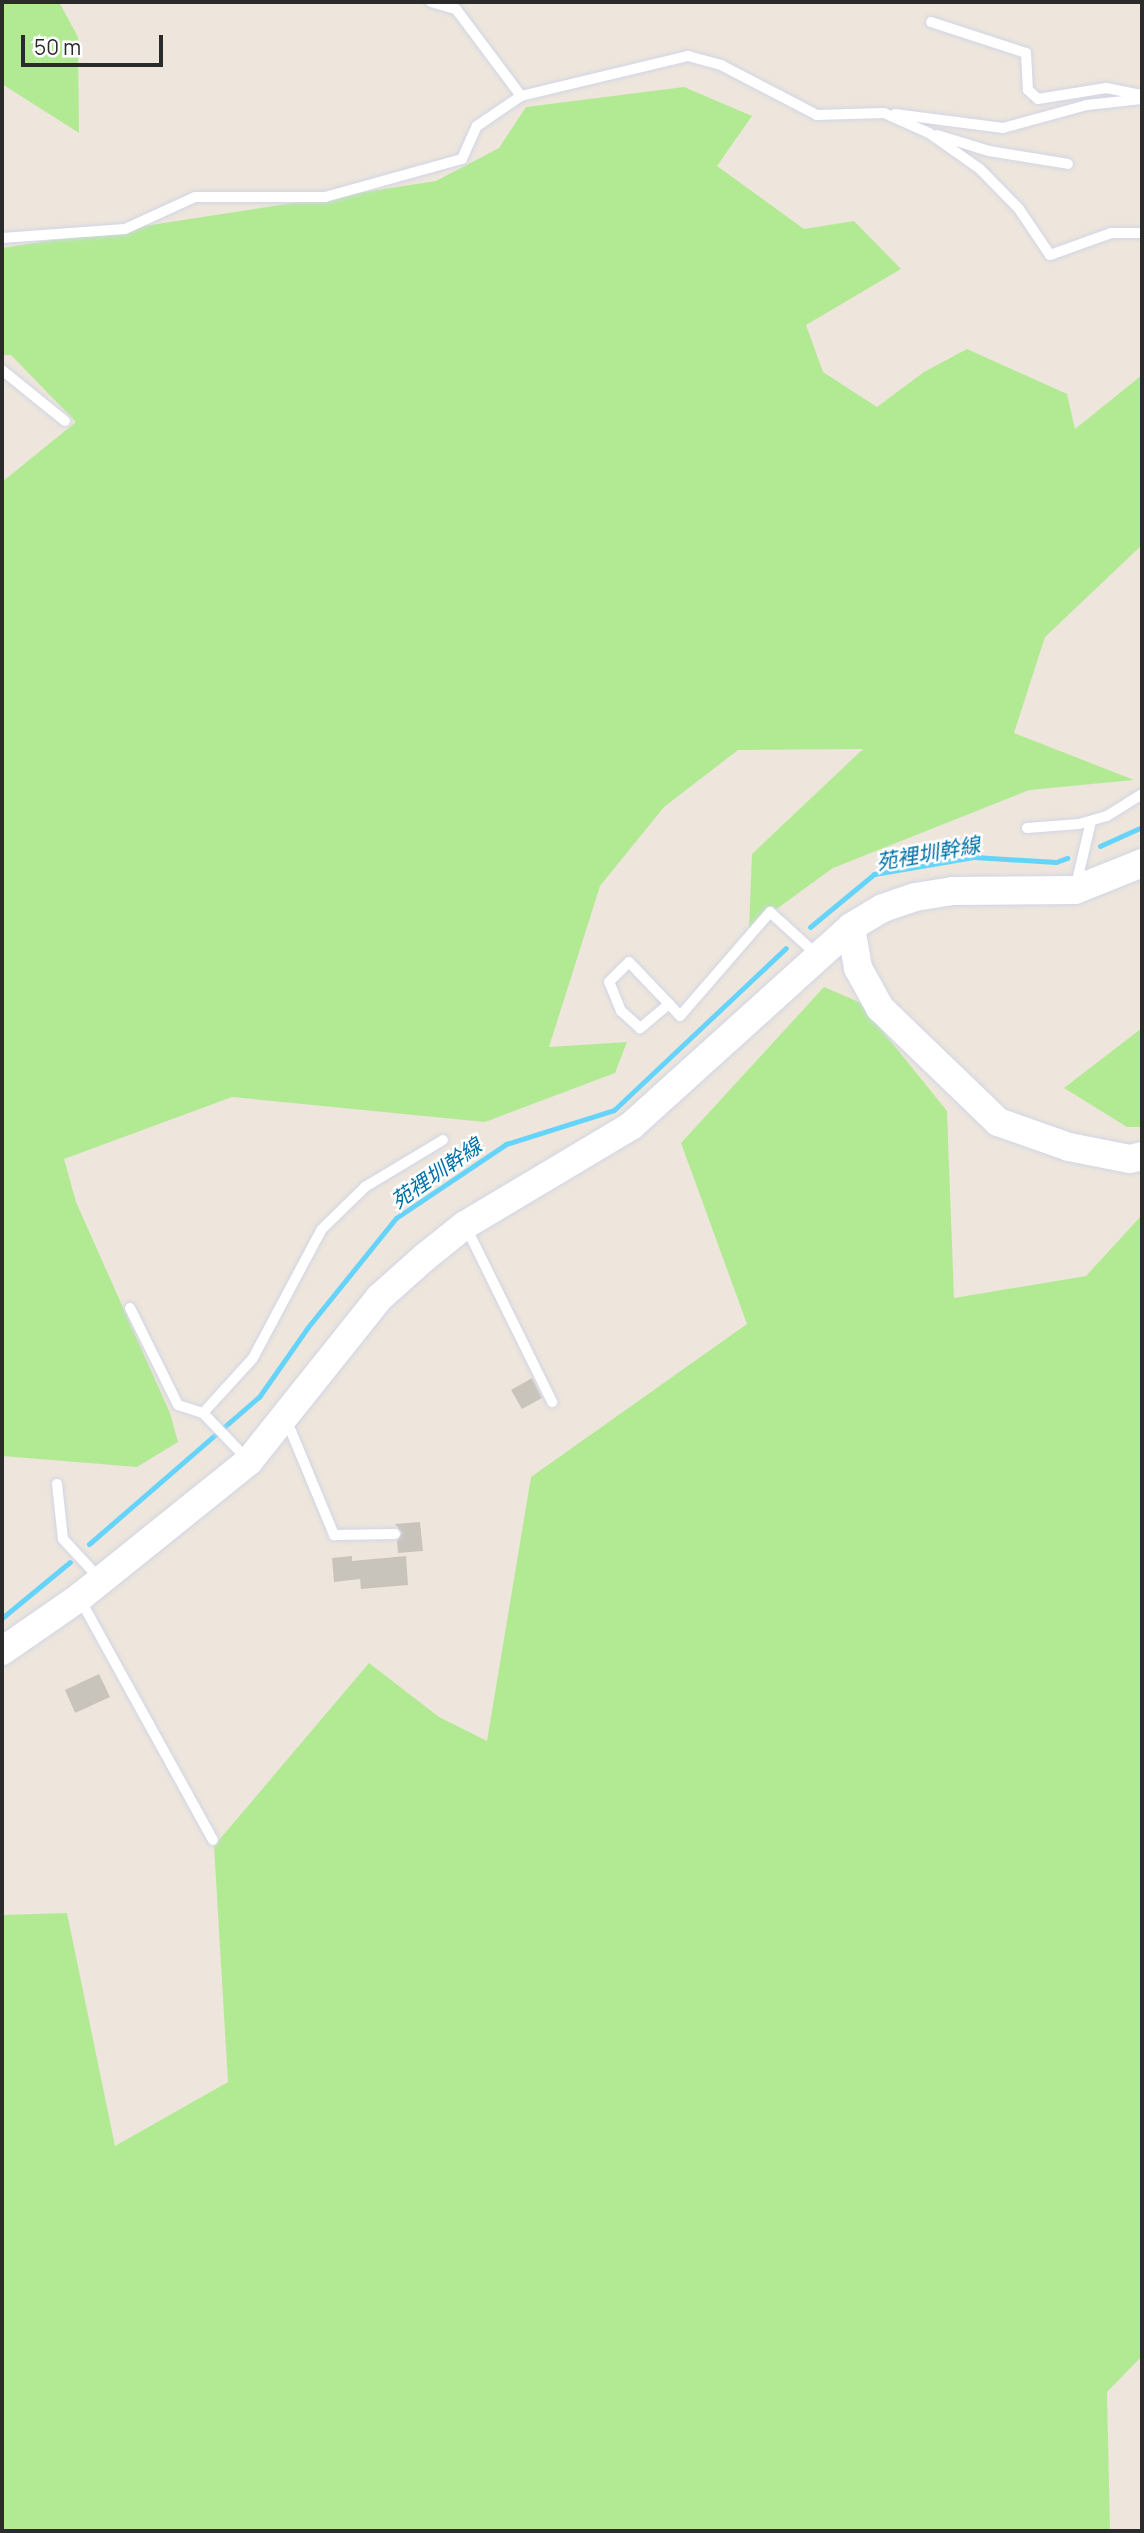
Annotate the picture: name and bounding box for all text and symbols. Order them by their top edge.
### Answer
scale bar [24,21,166,65]
text: 50 m [34,33,81,61]
water label: 苑裡圳幹線 [874,831,982,875]
water label: 苑裡圳幹線 [386,1133,486,1213]

